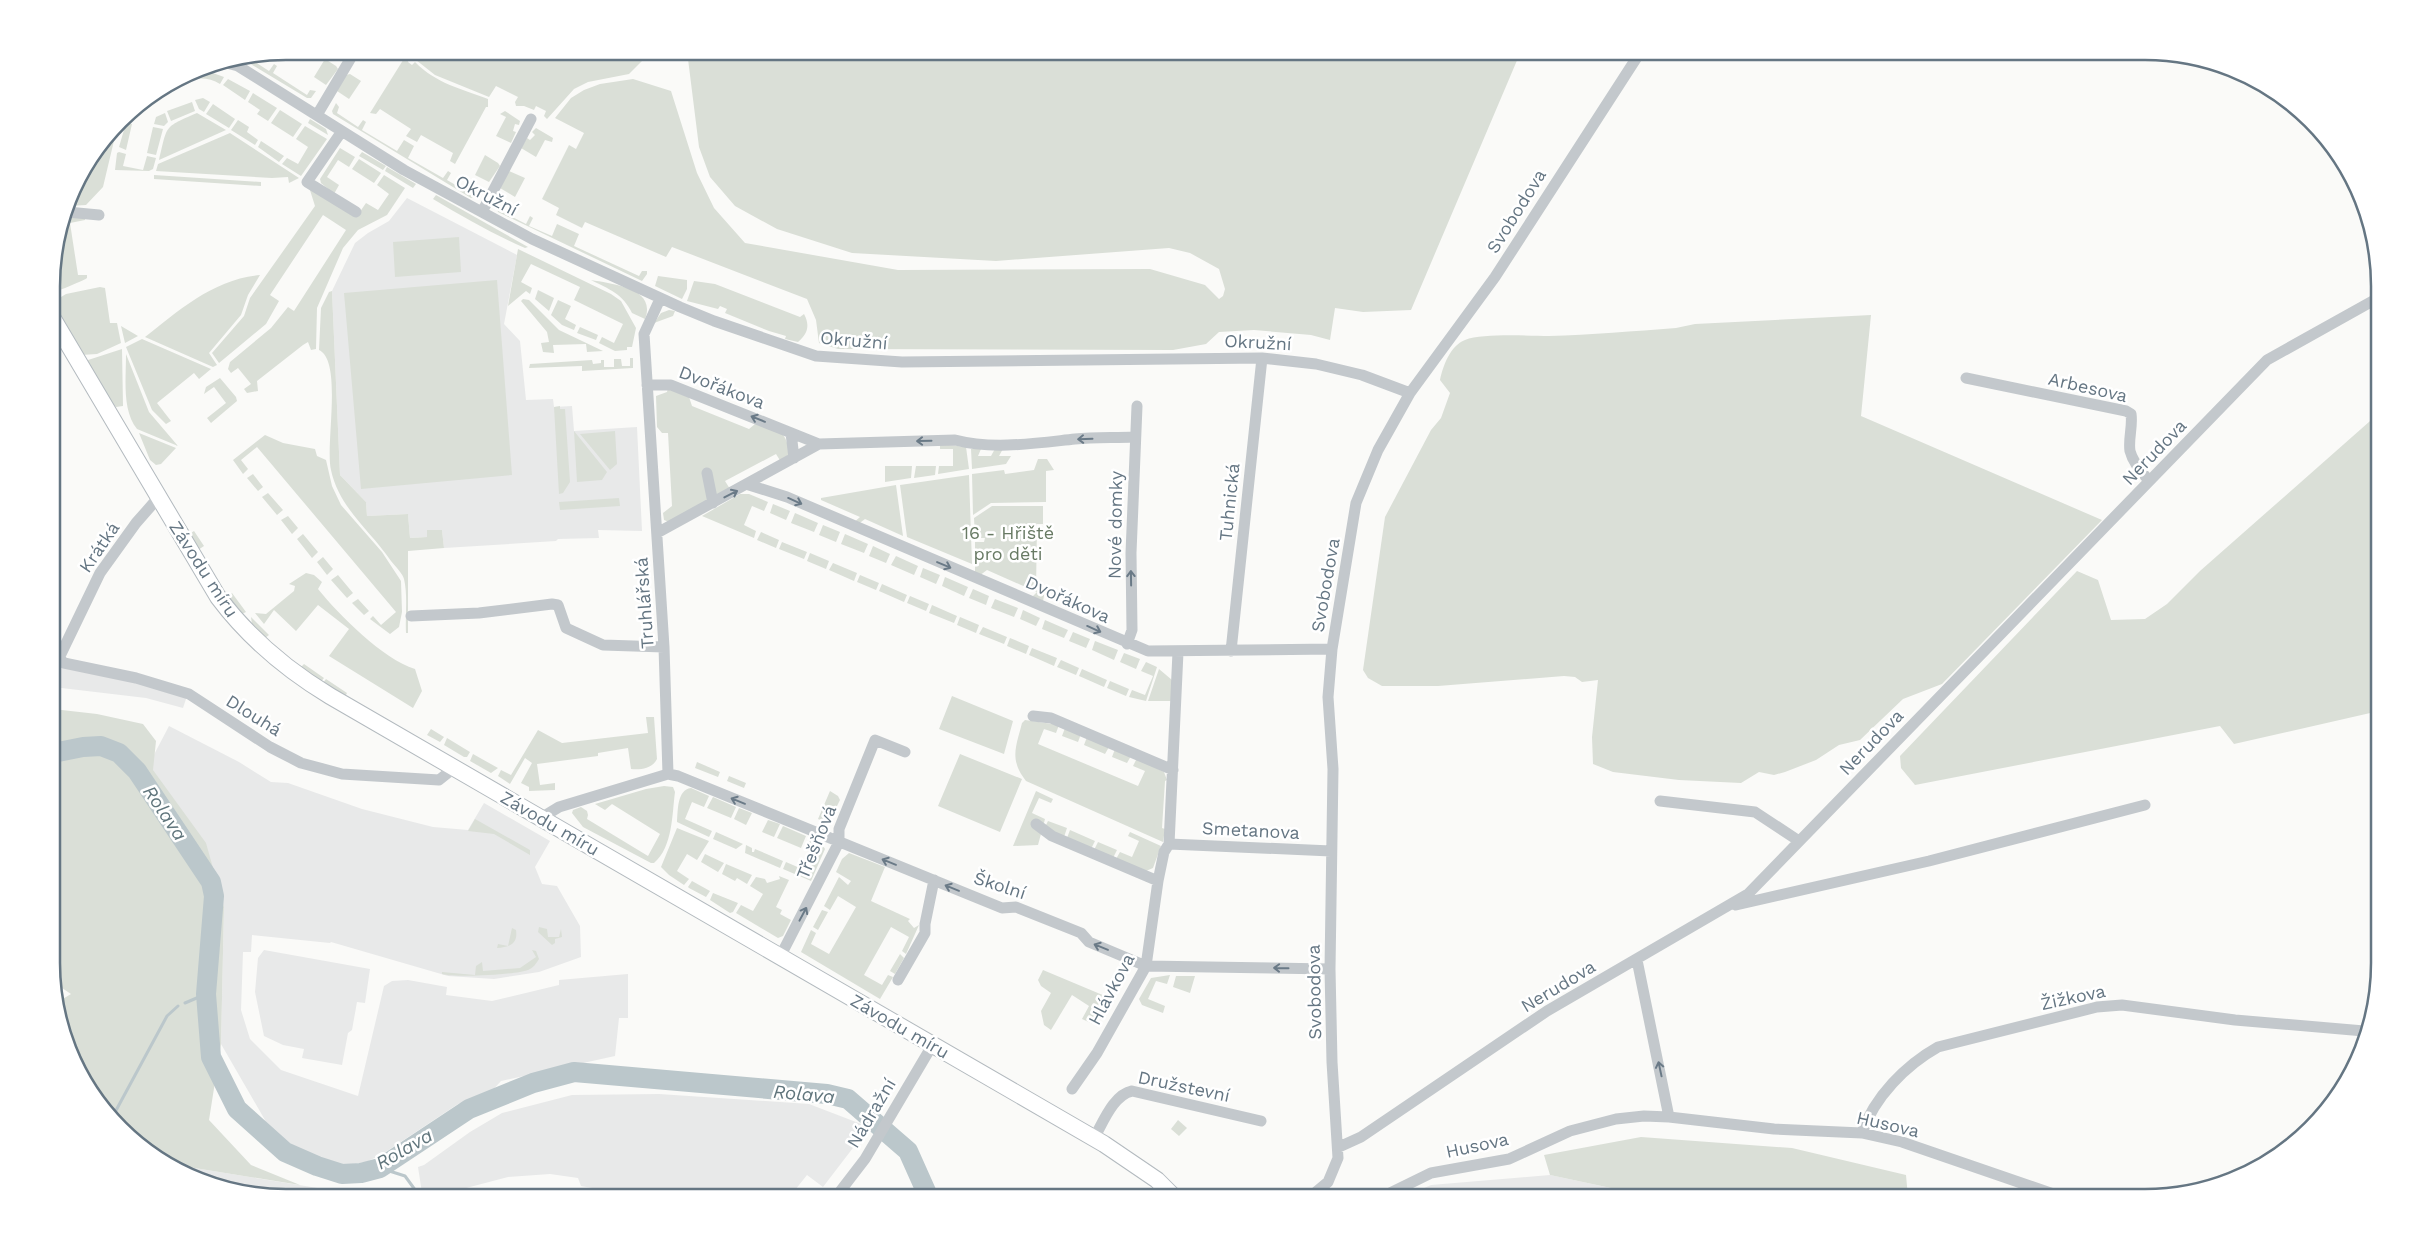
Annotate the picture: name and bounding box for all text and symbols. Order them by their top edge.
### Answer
street label: Svobodova [1482,165,1550,257]
street label: Okružní [452,170,522,220]
street label: Okružní [819,327,889,353]
street label: Okružní [1224,330,1292,354]
street label: Dvořákova [676,361,768,413]
street label: Arbesova [2046,368,2130,406]
one-way arrow [751,414,766,423]
street label: Nerudova [2118,415,2190,489]
one-way arrow [1078,434,1094,444]
one-way arrow [916,436,932,446]
street label: Tuhnická [1214,462,1244,542]
street label: Nové domky [1104,470,1126,579]
one-way arrow [724,489,739,499]
one-way arrow [787,496,802,506]
street label: Závodu míru [165,517,243,621]
street label: Krátká [75,518,123,576]
park label: 16 - Hřiště pro děti [962,522,1054,564]
street label: Svobodova [1306,536,1344,634]
street label: Truhlářská [630,557,658,649]
one-way arrow [936,561,951,570]
one-way arrow [1126,570,1136,586]
street label: Dvořákova [1022,571,1114,627]
one-way arrow [1086,624,1101,634]
street label: Dlouhá [222,690,286,740]
street label: Nerudova [1835,705,1907,779]
water label: Rolava [138,781,192,845]
street label: Závodu míru [497,786,603,860]
one-way arrow [731,795,746,805]
street label: Třešňová [792,802,840,882]
street label: Smetanova [1202,817,1300,843]
one-way arrow [882,856,897,866]
street label: Školní [971,867,1029,903]
one-way arrow [945,882,960,891]
one-way arrow [799,907,808,922]
one-way arrow [1094,942,1109,951]
street label: Svobodova [1303,944,1325,1040]
street label: Hlávkova [1083,950,1139,1028]
street label: Nerudova [1517,956,1599,1016]
one-way arrow [1274,963,1290,973]
street label: Žižkova [2039,980,2107,1014]
street label: Závodu míru [847,989,953,1063]
one-way arrow [1654,1062,1664,1078]
street label: Družstevní [1136,1066,1232,1106]
street label: Nádražní [842,1074,900,1152]
water label: Rolava [772,1080,836,1108]
street label: Husova [1855,1107,1921,1141]
water label: Rolava [371,1123,437,1174]
street label: Husova [1444,1128,1510,1162]

